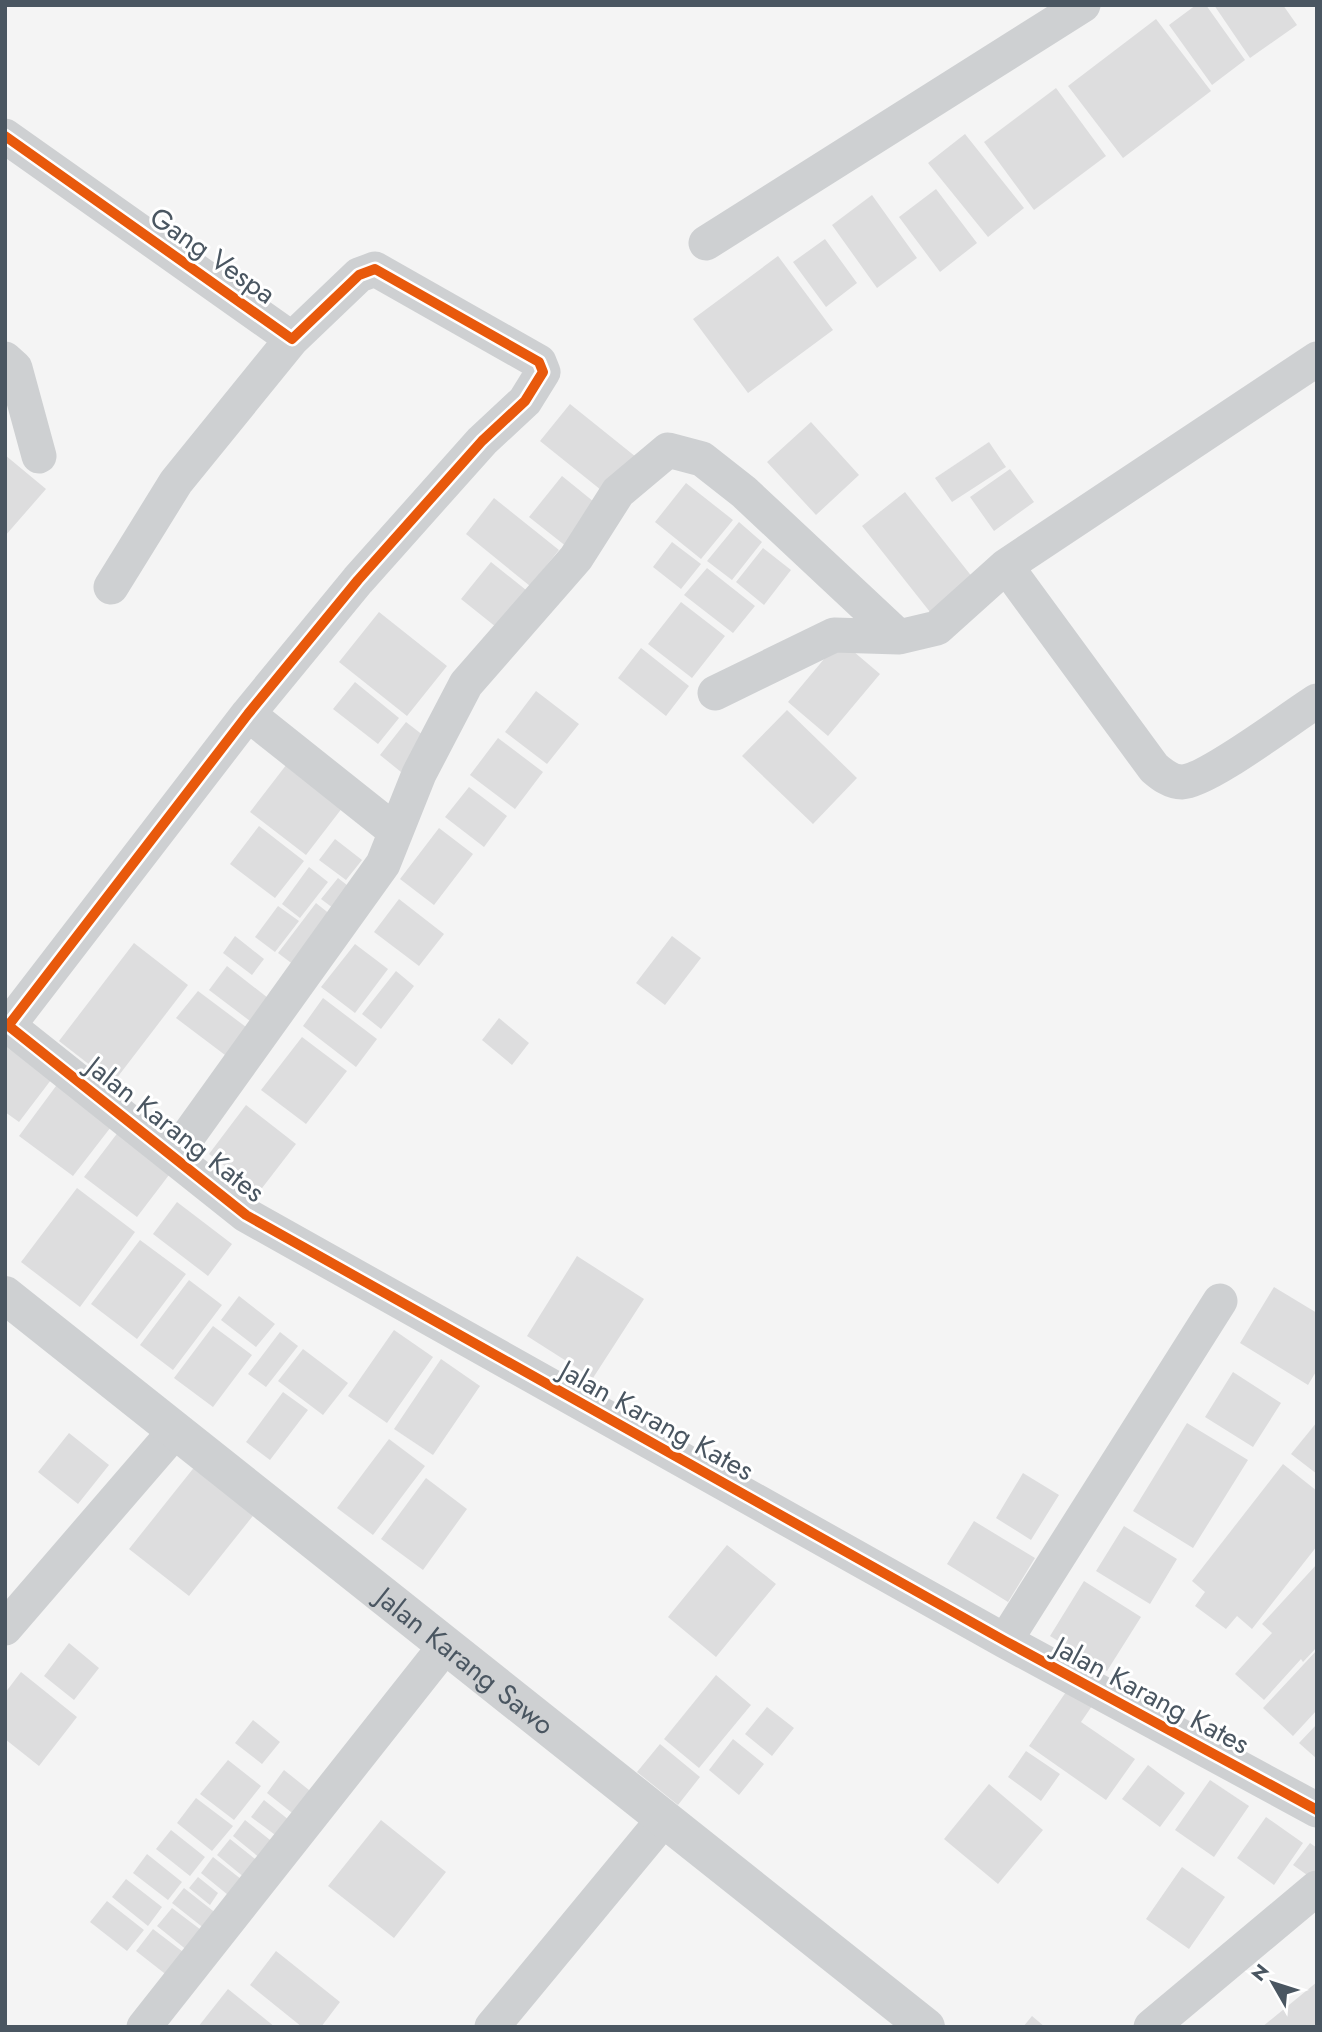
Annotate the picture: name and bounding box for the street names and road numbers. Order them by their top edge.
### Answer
street label: Gang Vespa [141,197,284,314]
street label: Jalan Karang Kates [75,1044,274,1212]
street label: Jalan Karang Kates [549,1348,761,1491]
street label: Jalan Karang Sawo [364,1575,563,1745]
street label: Jalan Karang Kates [1043,1625,1257,1764]

